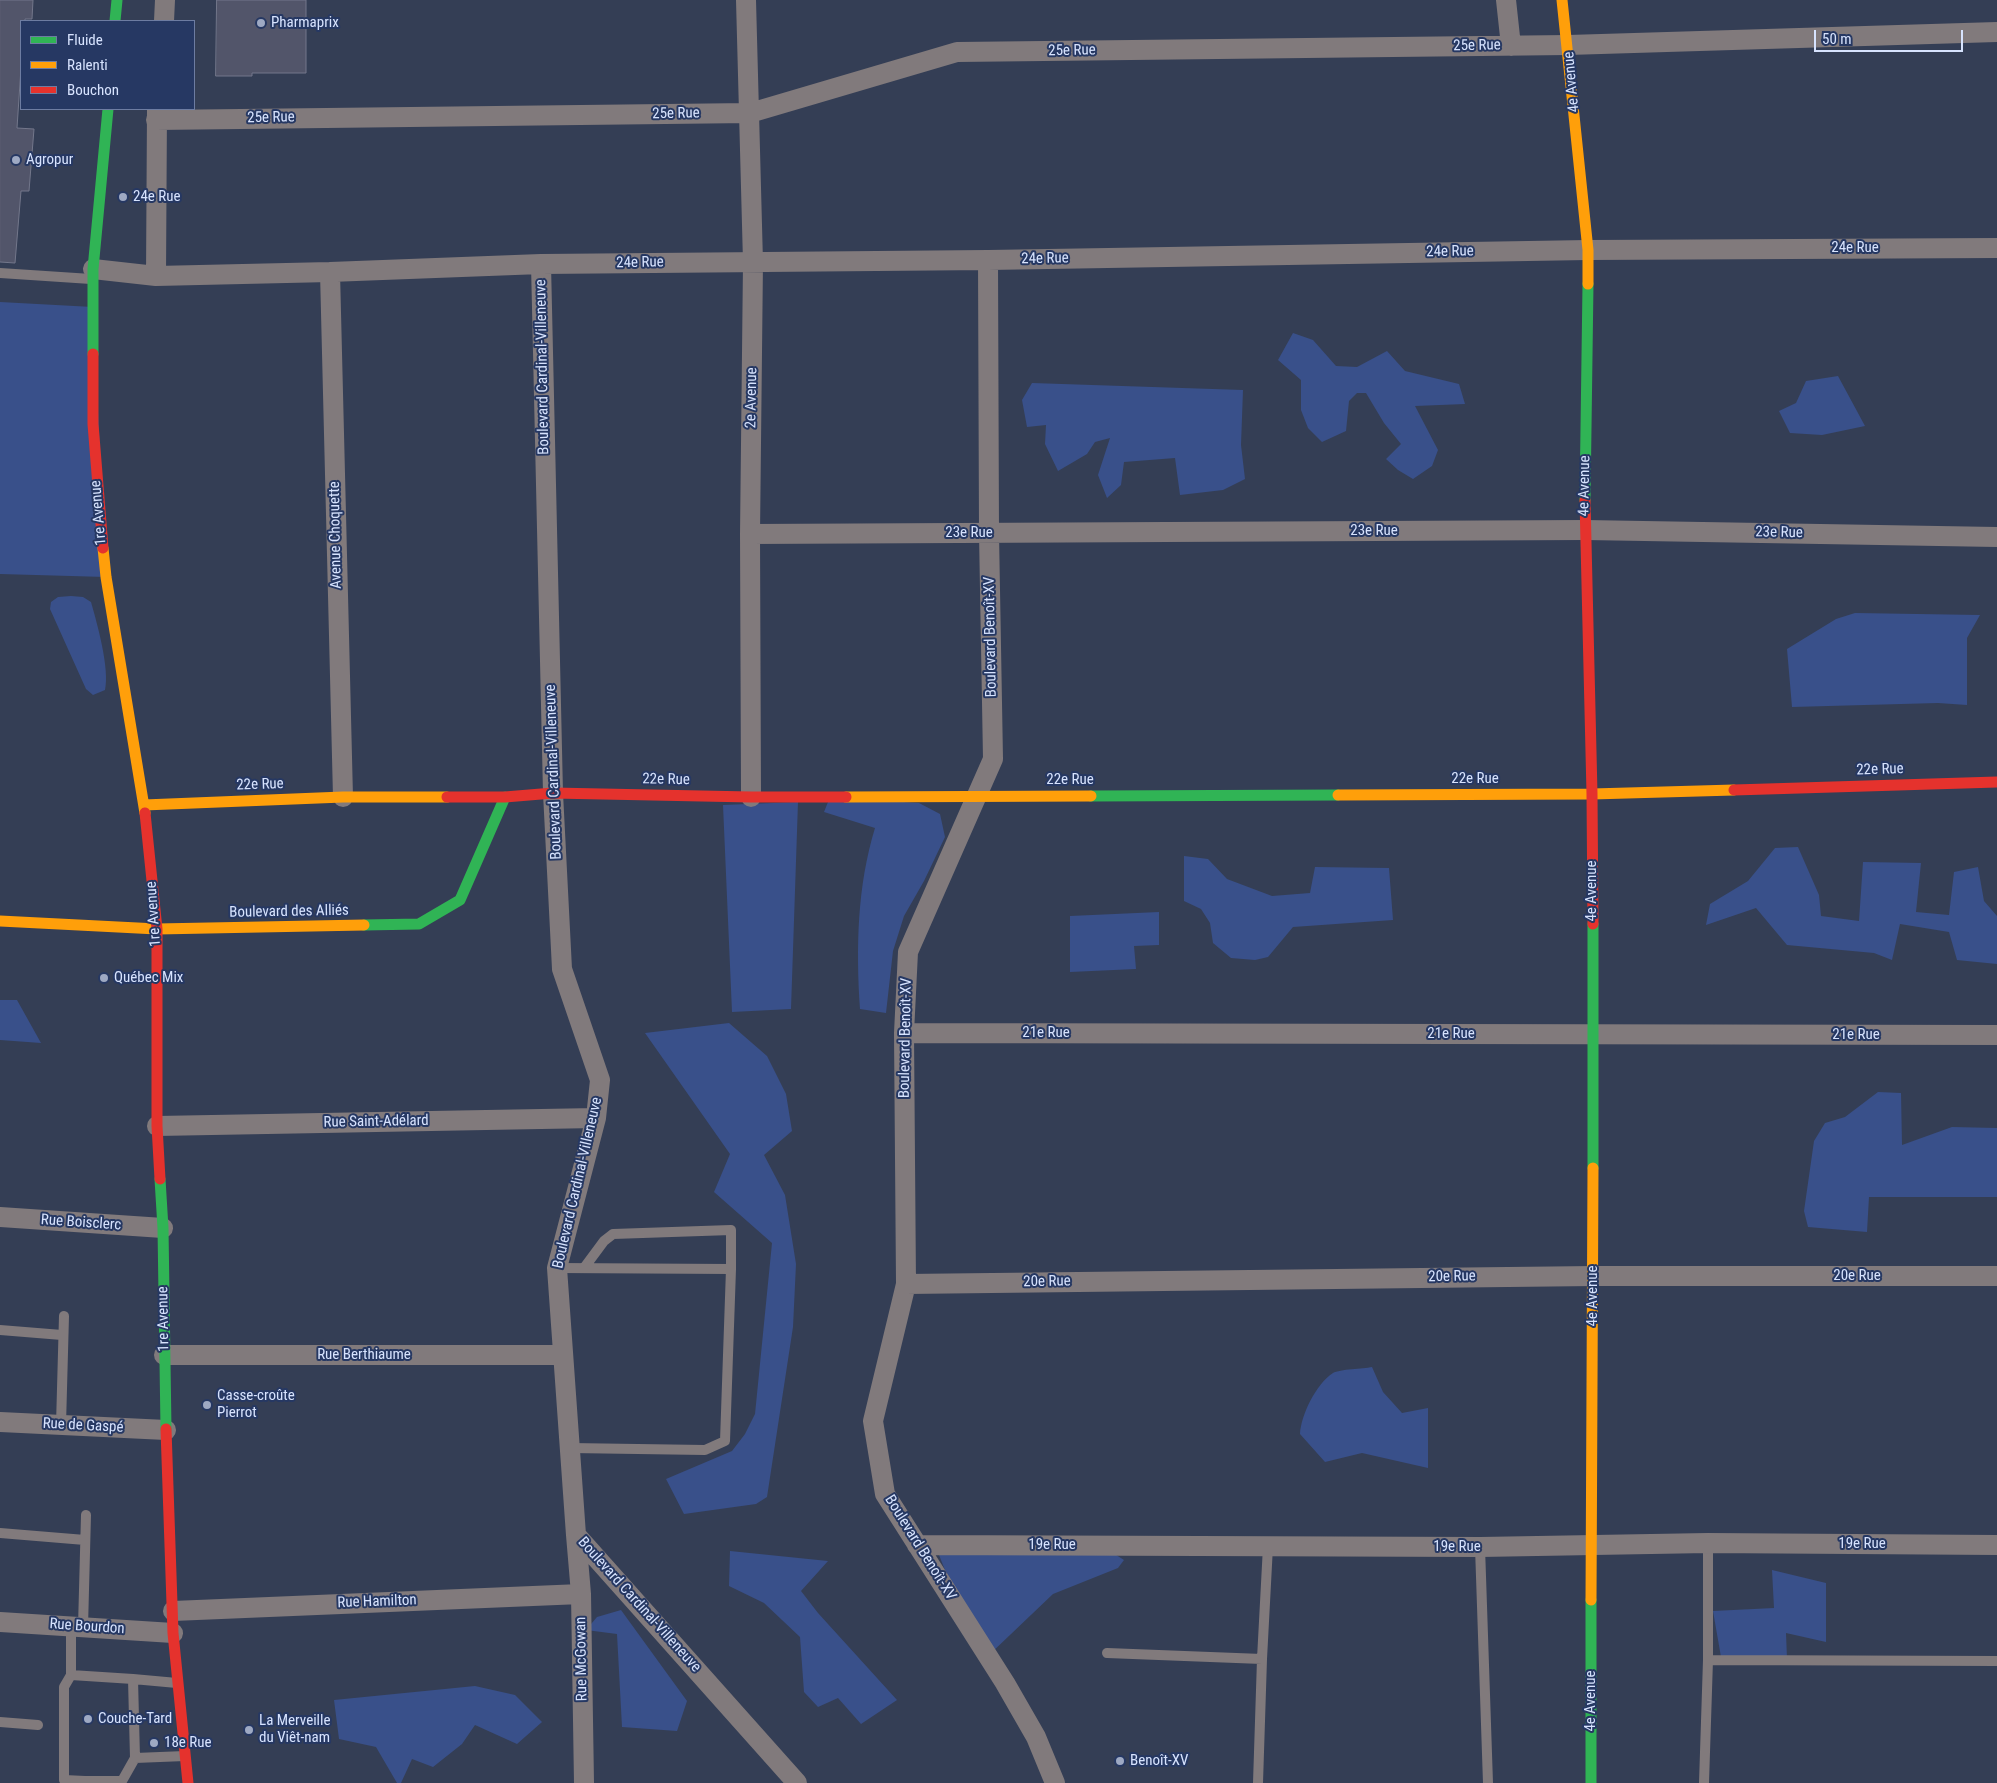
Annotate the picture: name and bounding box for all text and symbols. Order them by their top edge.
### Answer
place label: Pharmaprix [271,14,339,32]
marker: Pharmaprix [255,17,267,29]
legend [20,20,195,110]
scale bar [1817,20,1966,52]
text: 50 m [1822,30,1852,48]
text: Fluide [67,31,103,49]
street label: 25e Rue [1453,37,1501,55]
street label: 25e Rue [1048,42,1096,60]
street label: 4e Avenue [1560,51,1584,113]
text: Ralenti [67,56,108,74]
text: Bouchon [67,81,119,99]
street label: 25e Rue [652,105,700,123]
street label: 25e Rue [247,109,295,127]
place label: Agropur [26,151,73,169]
marker: Agropur [10,154,22,166]
place label: 24e Rue [133,188,181,206]
marker: 24e Rue [117,191,129,203]
street label: 24e Rue [1831,239,1879,257]
street label: 24e Rue [1426,243,1474,261]
street label: 24e Rue [1021,250,1069,268]
street label: 24e Rue [616,254,664,272]
street label: Boulevard Cardinal-Villeneuve [532,279,554,455]
street label: 2e Avenue [742,367,762,429]
street label: 4e Avenue [1575,455,1595,517]
street label: 1re Avenue [87,480,111,546]
street label: Avenue Choquette [326,481,346,589]
street label: 23e Rue [1350,522,1398,540]
street label: 23e Rue [945,524,993,542]
street label: 23e Rue [1755,524,1803,542]
street label: Boulevard Benoît-XV [981,577,1001,697]
street label: Boulevard Cardinal-Villeneuve [542,684,566,860]
street label: 22e Rue [1856,760,1904,780]
street label: 22e Rue [1451,770,1499,788]
street label: 22e Rue [642,771,690,789]
street label: 22e Rue [1046,771,1094,789]
street label: 22e Rue [236,775,284,795]
street label: 4e Avenue [1583,860,1601,922]
street label: 1re Avenue [143,881,165,947]
street label: Boulevard des Alliés [229,902,349,922]
place label: Québec Mix [114,969,183,987]
marker: Québec Mix [98,972,110,984]
street label: Boulevard Benoît-XV [896,978,916,1098]
street label: 21e Rue [1022,1024,1070,1042]
street label: 21e Rue [1427,1025,1475,1043]
street label: 21e Rue [1832,1026,1880,1044]
street label: Boulevard Cardinal-Villeneuve [549,1096,607,1270]
street label: Rue Saint-Adélard [323,1112,429,1132]
street label: Rue Boisclerc [40,1211,122,1235]
street label: 4e Avenue [1584,1265,1602,1327]
street label: 20e Rue [1833,1267,1881,1285]
street label: 20e Rue [1428,1268,1476,1286]
street label: 20e Rue [1023,1273,1071,1291]
street label: 1re Avenue [154,1286,174,1352]
street label: Rue Berthiaume [317,1346,411,1364]
place label: Casse-croûte Pierrot [217,1387,295,1422]
marker: Casse-croûte Pierrot [201,1399,213,1411]
street label: Rue de Gaspé [42,1415,124,1437]
street label: Boulevard Benoît-XV [880,1492,960,1604]
street label: Boulevard Cardinal-Villeneuve [574,1534,704,1676]
street label: 19e Rue [1838,1535,1886,1553]
street label: 19e Rue [1028,1536,1076,1554]
street label: 19e Rue [1433,1538,1481,1556]
street label: Rue Hamilton [337,1592,417,1612]
street label: Rue Bourdon [49,1615,125,1639]
street label: Rue McGowan [572,1617,592,1701]
street label: 4e Avenue [1582,1670,1600,1732]
place label: Couche-Tard [98,1710,172,1728]
place label: La Merveille du Viêt-nam [259,1712,331,1747]
marker: Couche-Tard [82,1713,94,1725]
marker: La Merveille du Viêt-nam [243,1724,255,1736]
place label: 18e Rue [164,1734,212,1752]
marker: 18e Rue [148,1737,160,1749]
place label: Benoît-XV [1130,1752,1188,1770]
marker: Benoît-XV [1114,1755,1126,1767]

